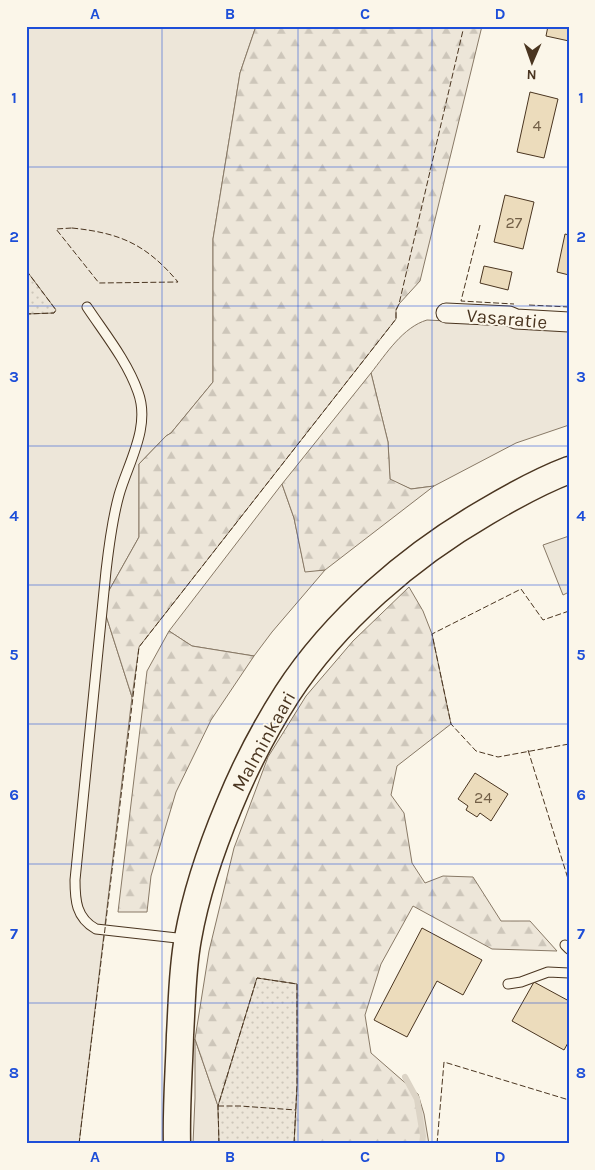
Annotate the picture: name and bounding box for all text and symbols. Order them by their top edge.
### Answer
text: A [90,4,100,23]
text: B [225,4,235,23]
text: C [360,4,370,23]
text: D [495,4,506,23]
north arrow [508,38,558,88]
text: N [526,66,537,83]
text: 1 [11,88,17,107]
text: 1 [578,88,584,107]
house number: 4 [533,116,542,135]
house number: 27 [506,213,523,232]
text: 2 [9,227,19,246]
text: 2 [576,227,586,246]
street label: Vasaratie [466,305,548,333]
text: 3 [9,367,19,386]
text: 3 [576,367,586,386]
text: 4 [9,506,19,525]
text: 4 [576,506,586,525]
text: 5 [9,645,19,664]
text: 5 [576,645,586,664]
street label: Malminkaari [227,688,300,795]
text: 6 [9,785,19,804]
text: 6 [576,785,586,804]
house number: 24 [474,788,492,807]
text: 7 [10,924,18,943]
text: 7 [577,924,585,943]
text: 8 [9,1063,19,1082]
text: 8 [576,1063,586,1082]
text: A [90,1147,100,1166]
text: B [225,1147,235,1166]
text: C [360,1147,370,1166]
text: D [495,1147,506,1166]

